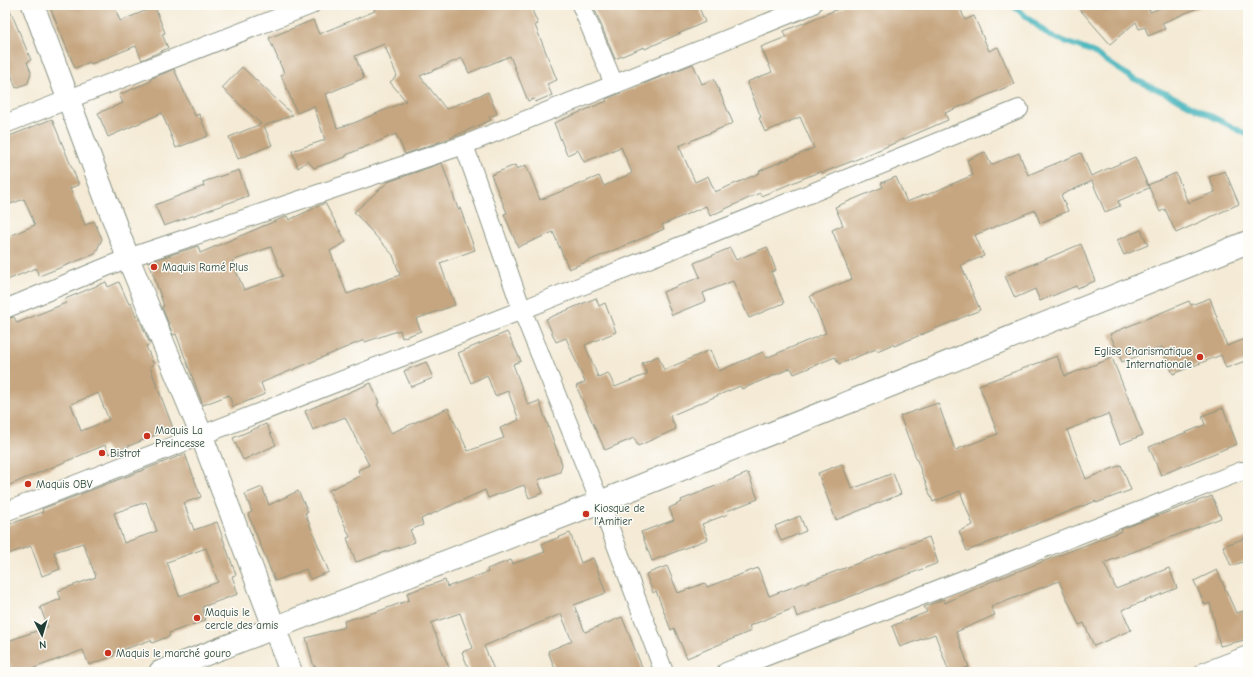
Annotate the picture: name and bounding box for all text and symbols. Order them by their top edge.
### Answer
place label: Maquis Ramé Plus [162,261,249,274]
marker: Maquis Ramé Plus [149,262,159,272]
place label: Eglise Charismatique Internationale [1094,345,1192,371]
marker: Eglise Charismatique Internationale [1195,352,1205,362]
place label: Maquis La Preincesse [155,424,205,450]
marker: Maquis La Preincesse [142,431,152,441]
place label: Bistrot [110,447,141,460]
marker: Bistrot [97,448,107,458]
place label: Maquis OBV [36,478,93,491]
marker: Maquis OBV [23,479,33,489]
place label: Kiosque de l'Amitier [594,502,645,528]
marker: Kiosque de l'Amitier [581,509,591,519]
place label: Maquis le cercle des amis [205,606,279,632]
marker: Maquis le cercle des amis [192,613,202,623]
north arrow [22,615,62,655]
text: N [39,638,47,651]
place label: Maquis le marché gouro [116,647,231,660]
marker: Maquis le marché gouro [103,648,113,658]

